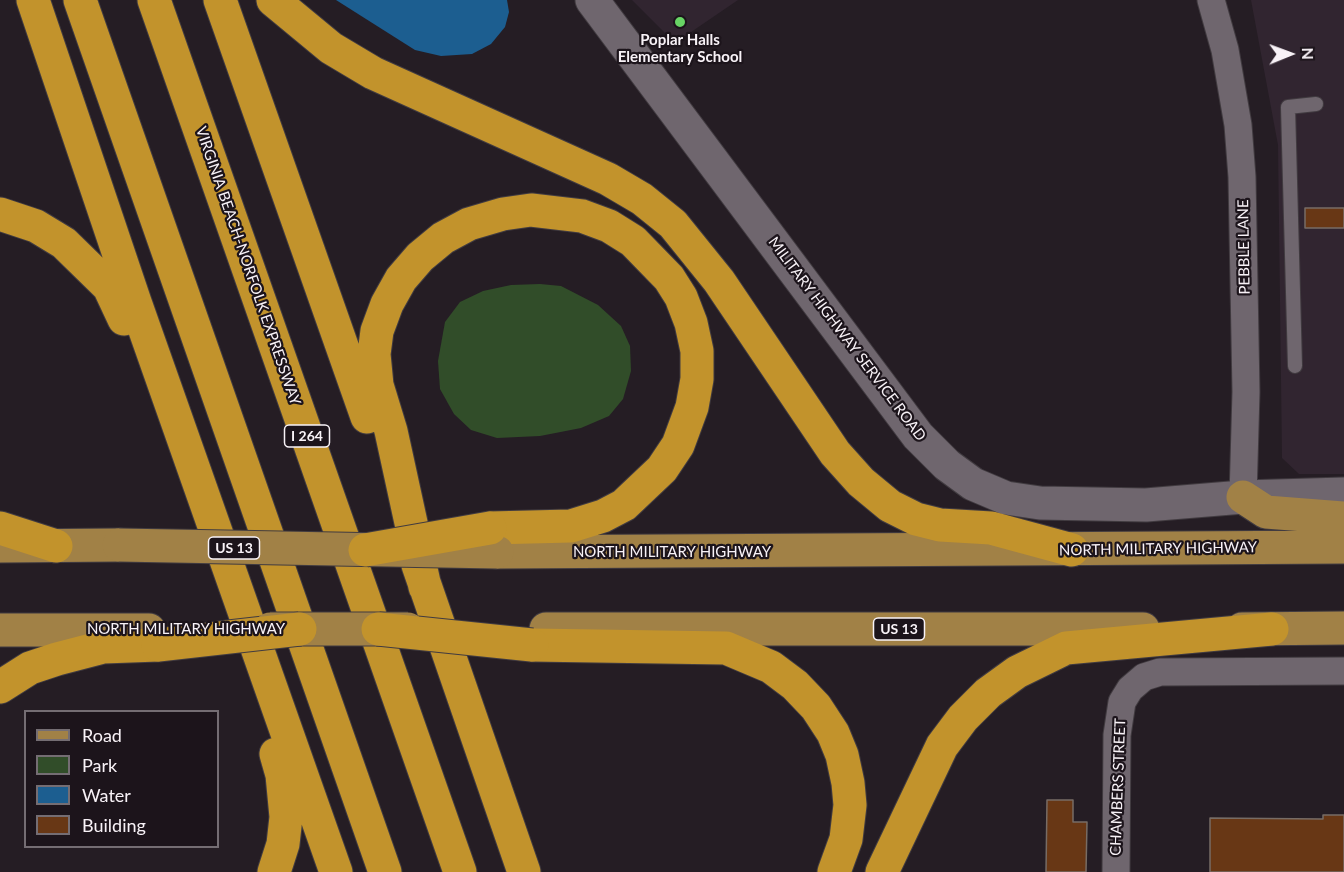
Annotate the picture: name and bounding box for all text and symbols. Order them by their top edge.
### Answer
marker: Poplar Halls Elementary School [673,15,687,29]
north arrow [1260,24,1320,84]
place label: Poplar Halls Elementary School [618,31,742,66]
text: N [1299,47,1318,60]
street label: VIRGINIA BEACH-NORFOLK EXPRESSWAY [192,124,304,408]
street label: PEBBLE LANE [1234,199,1254,295]
street label: MILITARY HIGHWAY SERVICE ROAD [764,233,930,445]
road number: I 264 [284,425,330,447]
road number: US 13 [208,537,260,559]
street label: NORTH MILITARY HIGHWAY [1059,538,1257,560]
street label: NORTH MILITARY HIGHWAY [573,543,771,561]
road number: US 13 [874,618,924,640]
street label: NORTH MILITARY HIGHWAY [87,620,285,638]
legend [24,710,219,848]
street label: CHAMBERS STREET [1107,718,1129,856]
text: Road [82,724,122,746]
text: Park [82,754,117,776]
text: Water [82,784,131,806]
text: Building [82,814,146,836]

